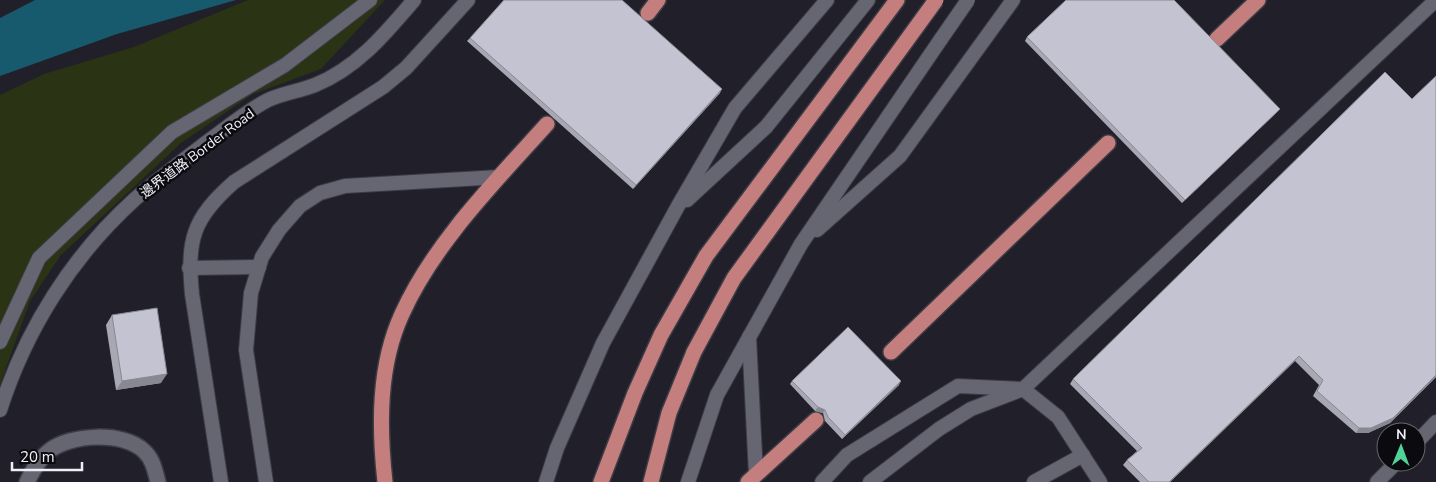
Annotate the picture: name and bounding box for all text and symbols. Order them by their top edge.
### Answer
street label: 邊界道路 Border Road [136,104,258,203]
north arrow [1376,422,1426,472]
text: N [1396,425,1407,444]
scale bar [12,440,82,472]
text: 20 m [20,447,55,467]

